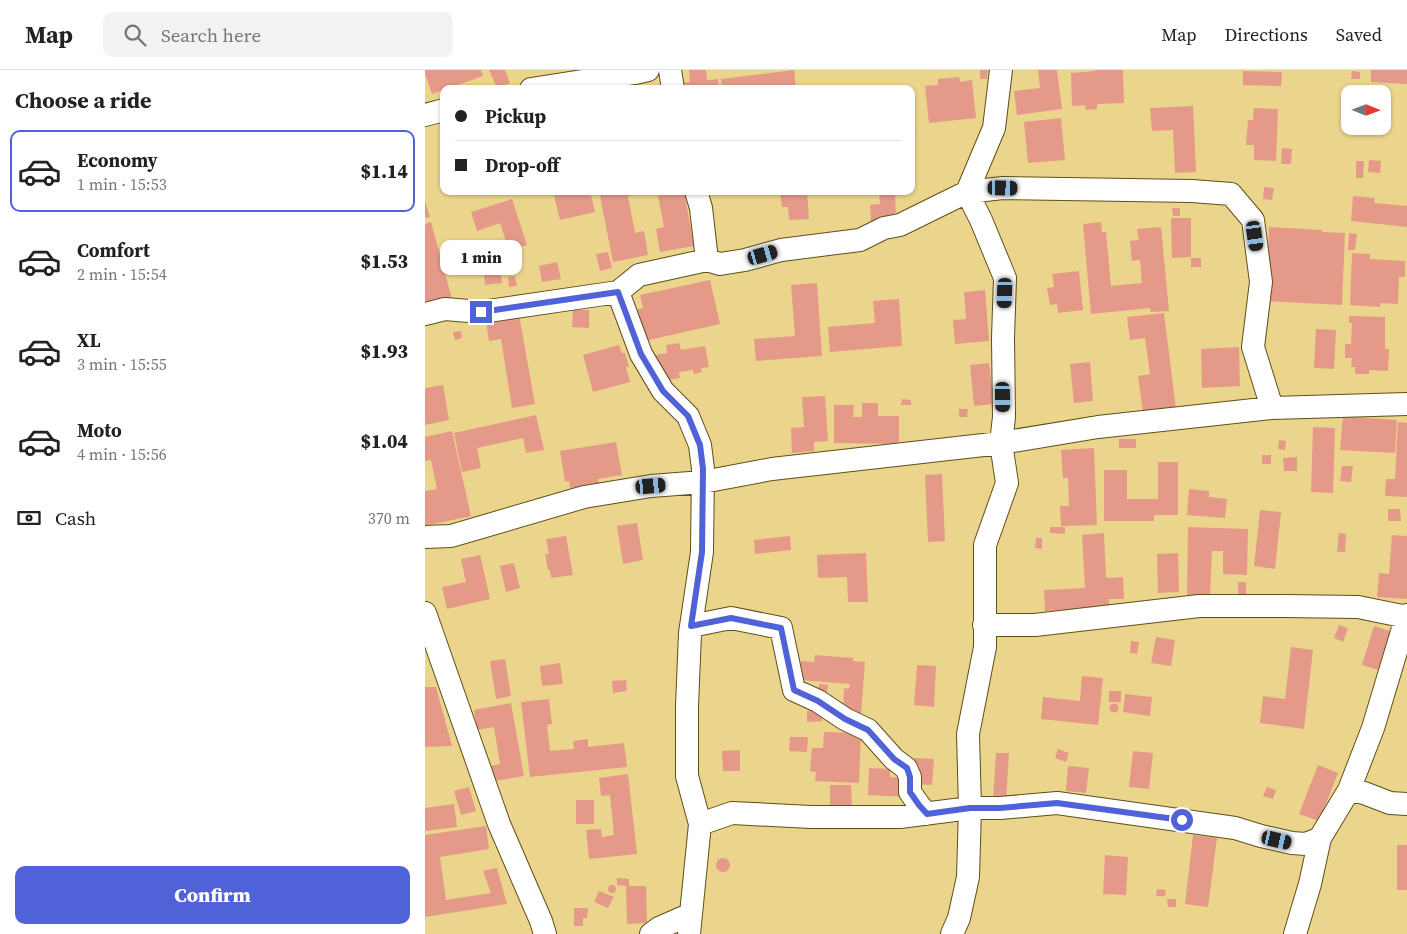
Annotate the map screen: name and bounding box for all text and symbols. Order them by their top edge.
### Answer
search box [103,12,453,57]
text: Map [25,18,73,51]
icon: search [121,21,149,49]
text: Search here [161,22,261,48]
text: Map [1161,22,1197,47]
text: Directions [1225,22,1308,47]
text: Saved [1336,22,1382,47]
text: Choose a ride [15,85,152,115]
north arrow [1341,85,1391,135]
map controls [1341,85,1391,135]
text: Pickup [485,103,546,129]
text: Economy [77,147,158,173]
icon: car [17,149,62,194]
text: Drop-off [485,152,559,178]
text: $1.14 [360,158,408,184]
text: 1 min · 15:53 [77,173,167,195]
car [987,180,1018,196]
car [1245,220,1264,252]
text: Comfort [77,237,150,263]
icon: car [17,239,62,284]
callout: 1 min [440,240,522,274]
car [746,244,779,266]
text: 1 min [460,246,502,268]
text: $1.53 [360,248,408,274]
text: 2 min · 15:54 [77,263,167,285]
car [996,278,1013,308]
route end [470,301,492,323]
text: XL [77,327,100,353]
icon: car [17,329,62,374]
text: $1.93 [360,338,408,364]
text: 3 min · 15:55 [77,353,167,375]
car [995,382,1010,412]
text: Moto [77,417,122,443]
icon: car [17,419,62,464]
text: $1.04 [360,428,408,454]
text: 4 min · 15:56 [77,443,167,465]
car [635,477,666,495]
icon: cash [15,504,43,532]
text: Cash [55,505,96,531]
text: 370 m [368,507,410,529]
route start [1171,809,1193,831]
car [1260,829,1293,851]
button: Confirm [15,866,410,924]

